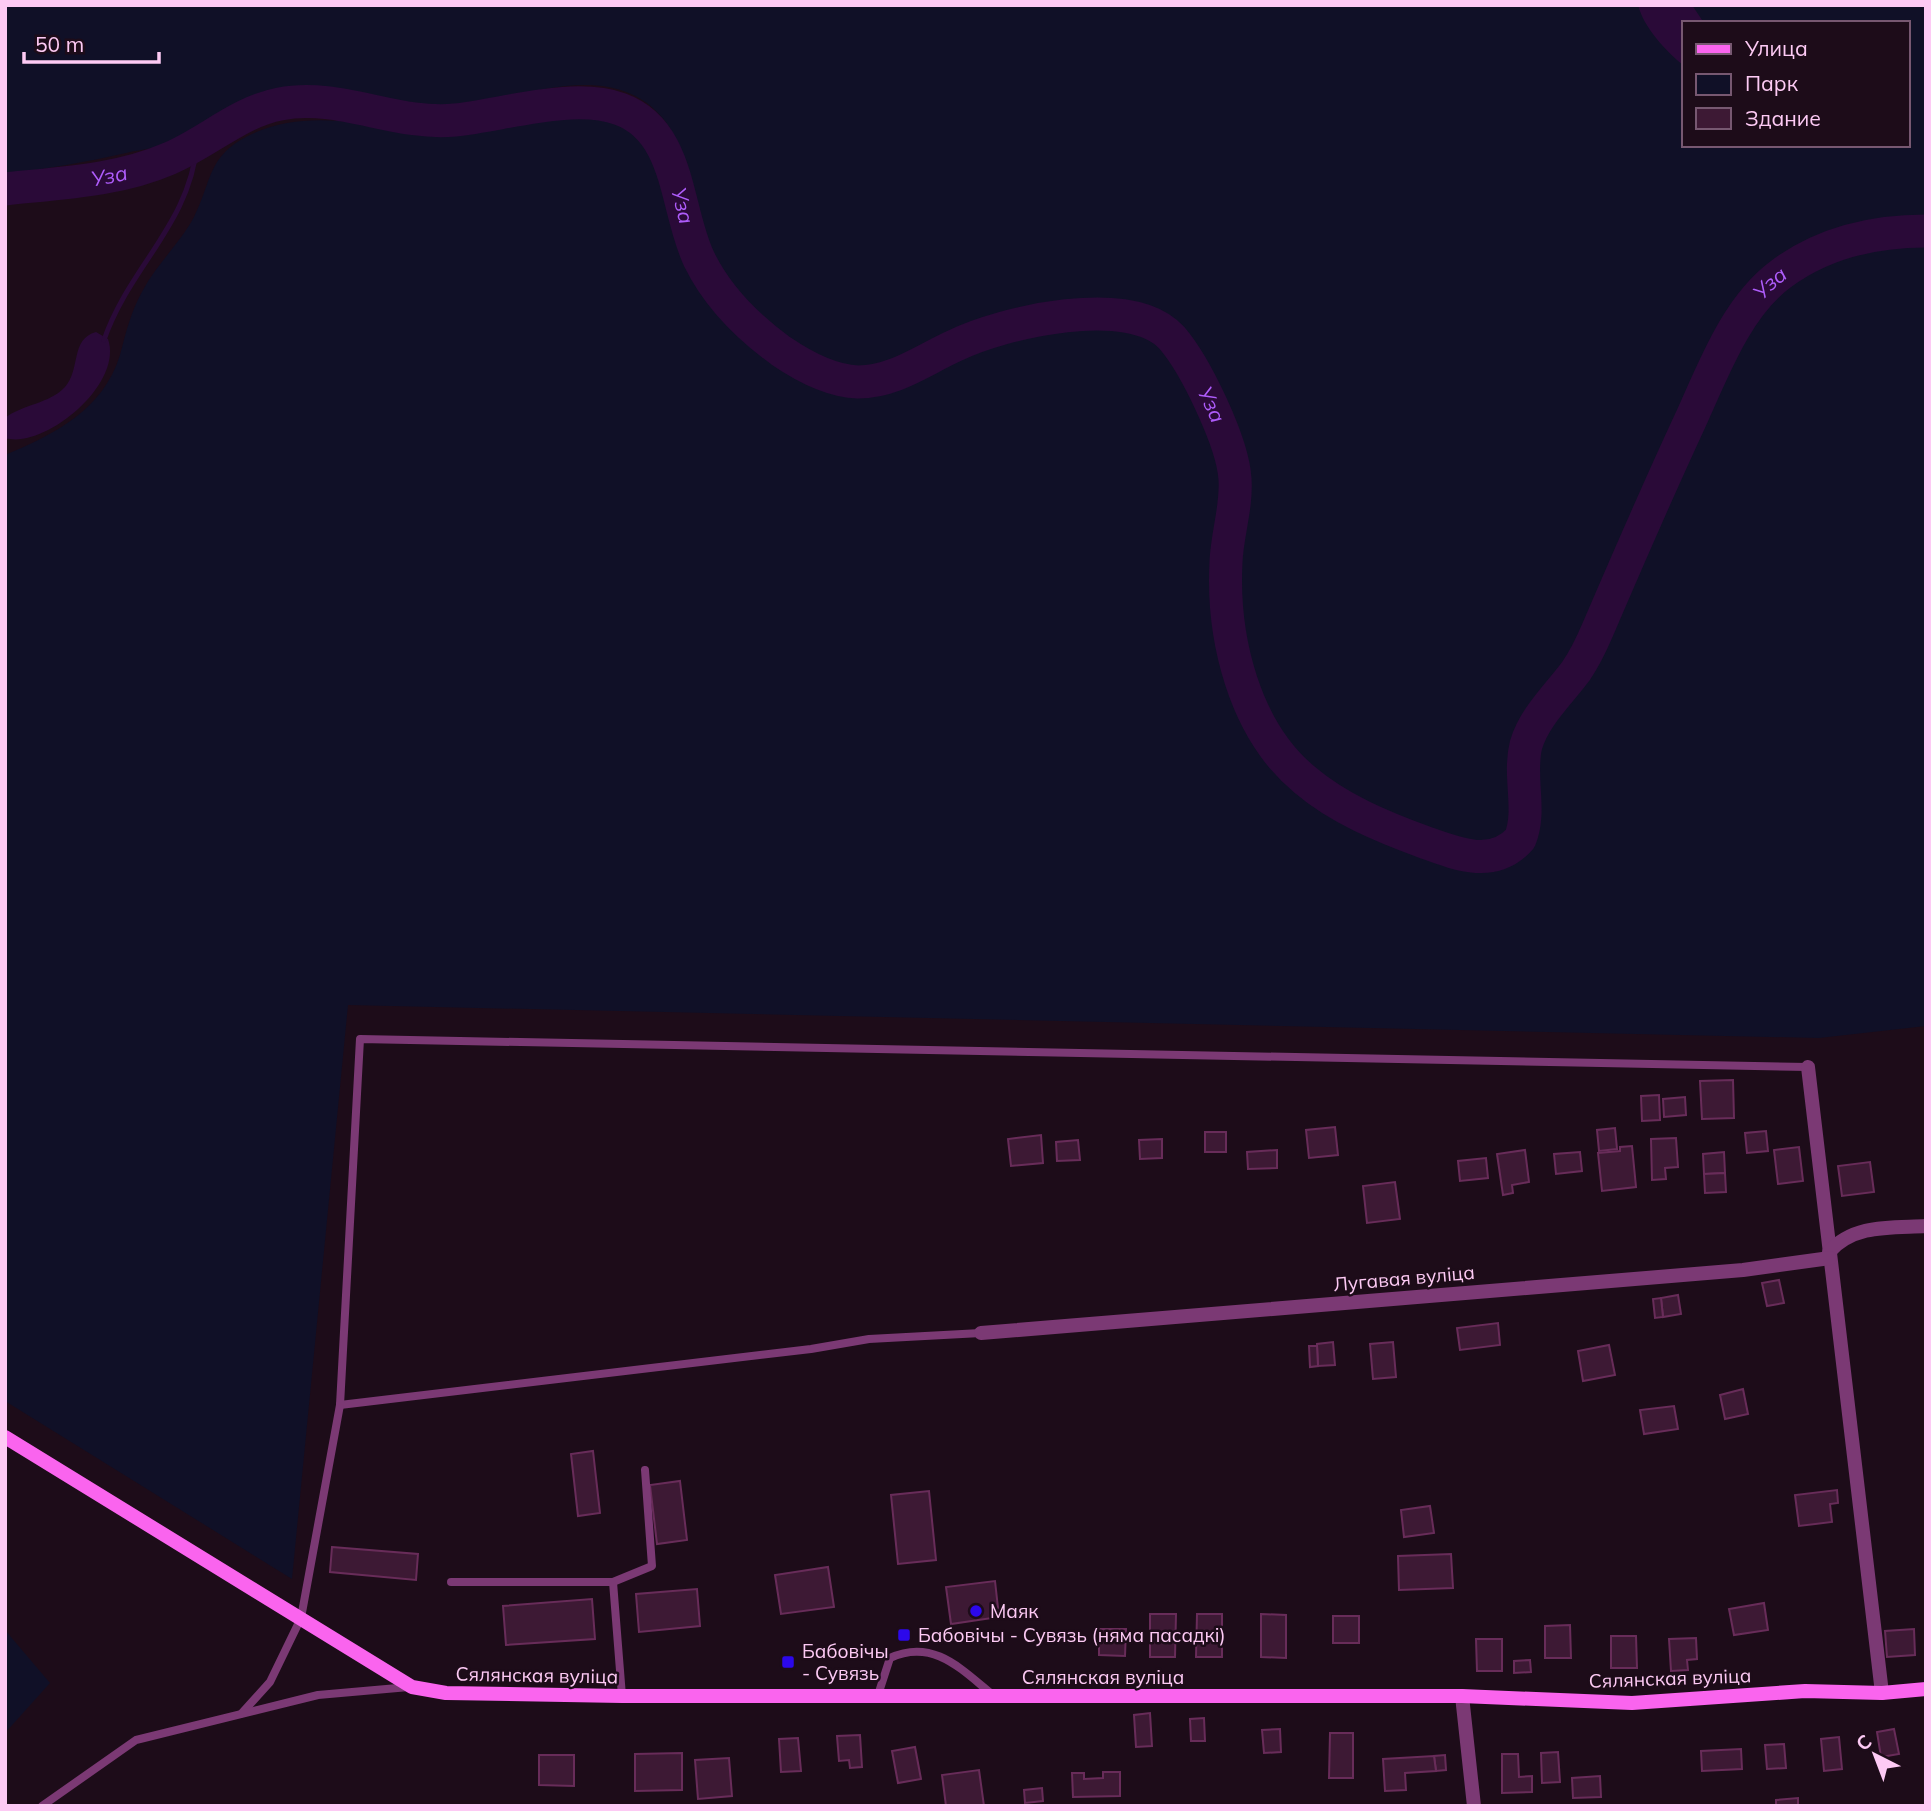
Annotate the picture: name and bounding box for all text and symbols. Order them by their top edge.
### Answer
scale bar [24,21,159,65]
legend [1682,21,1910,147]
text: 50 m [35,31,84,57]
text: Улица [1744,35,1808,61]
text: Парк [1745,70,1799,96]
text: Здание [1745,105,1821,131]
water label: Уза [89,159,130,191]
water label: Уза [666,185,700,227]
water label: Уза [1747,260,1792,304]
water label: Уза [1193,382,1232,426]
street label: Лугавая вуліца [1332,1260,1476,1296]
place label: Маяк [990,1599,1039,1623]
marker: Маяк [968,1603,984,1619]
place label: Бабовічы - Сувязь (няма пасадкі) [918,1623,1226,1647]
marker: Бабовічы - Сувязь (няма пасадкі) [896,1627,912,1643]
place label: Бабовічы - Сувязь [802,1639,889,1685]
marker: Бабовічы - Сувязь [780,1654,796,1670]
street label: Сялянская вуліца [456,1662,618,1688]
street label: Сялянская вуліца [1588,1663,1752,1693]
street label: Сялянская вуліца [1022,1665,1184,1689]
north arrow [1840,1720,1910,1790]
text: С [1851,1729,1876,1756]

